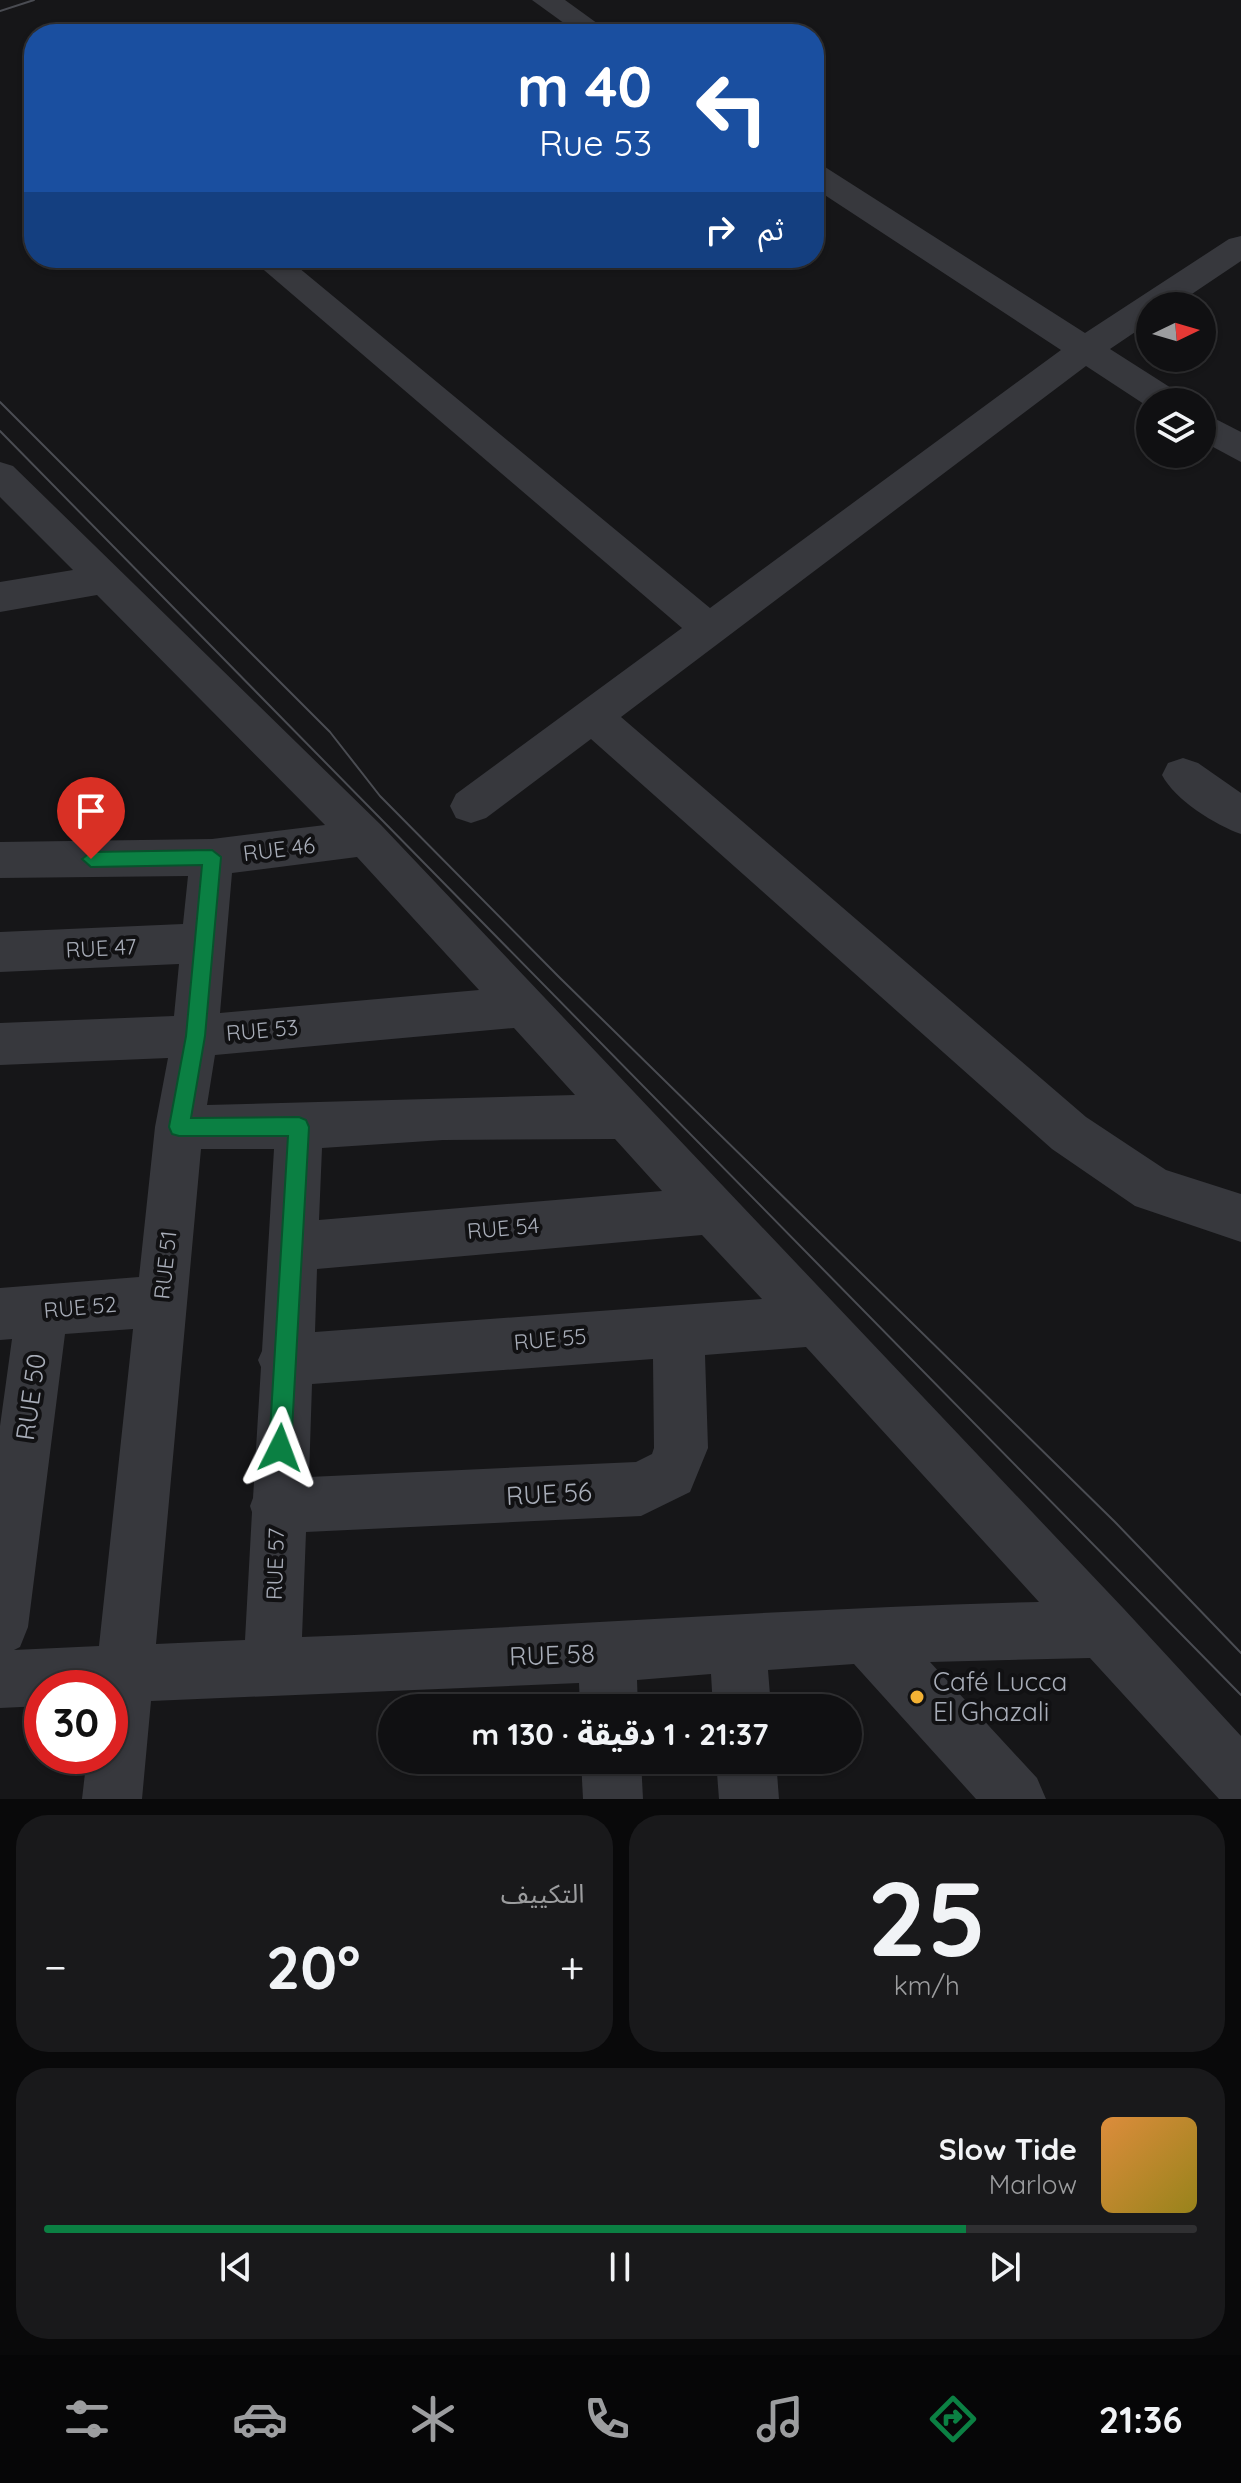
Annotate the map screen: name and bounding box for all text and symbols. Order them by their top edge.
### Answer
text: 40 m [517,51,652,121]
icon: left [680,56,784,160]
text: Rue 53 [539,120,652,165]
icon: right [698,208,742,252]
text: ثم [758,210,784,248]
north arrow [1136,292,1216,372]
map controls [1136,292,1216,468]
button: layers [1136,388,1216,468]
pin [57,777,125,859]
icon: arrive [69,789,113,833]
street label: RUE 46 [241,831,317,867]
street label: RUE 47 [65,932,137,964]
street label: RUE 53 [225,1013,299,1047]
street label: RUE 54 [466,1211,540,1245]
street label: RUE 51 [147,1229,183,1301]
street label: RUE 52 [42,1290,118,1324]
street label: RUE 55 [513,1322,587,1356]
street label: RUE 50 [8,1351,53,1442]
position arrow [238,1406,322,1490]
street label: RUE 56 [505,1475,593,1512]
street label: RUE 57 [260,1527,290,1601]
street label: RUE 58 [508,1637,595,1672]
place label: Café Lucca El Ghazali [933,1665,1067,1728]
speed limit sign: 30 [24,1670,128,1774]
marker: Café Lucca El Ghazali [908,1688,926,1706]
text: 21:37 · 1 دقيقة · 130 m [471,1715,769,1753]
text: 25 [867,1852,986,1982]
text: التكييف [501,1877,585,1910]
text: 20° [266,1929,361,2004]
text: − [44,1939,67,1994]
text: + [560,1939,585,1994]
text: km/h [894,1969,960,2002]
text: Slow Tide [939,2130,1077,2168]
text: Marlow [989,2168,1077,2201]
icon: previous [214,2245,258,2289]
icon: pause [598,2245,642,2289]
icon: next [983,2245,1027,2289]
icon: filters [59,2391,115,2447]
icon: car [232,2391,288,2447]
icon: climate [405,2391,461,2447]
icon: phone [579,2391,635,2447]
icon: music [752,2391,808,2447]
icon: directions [925,2391,981,2447]
text: 21:36 [1099,2397,1182,2442]

